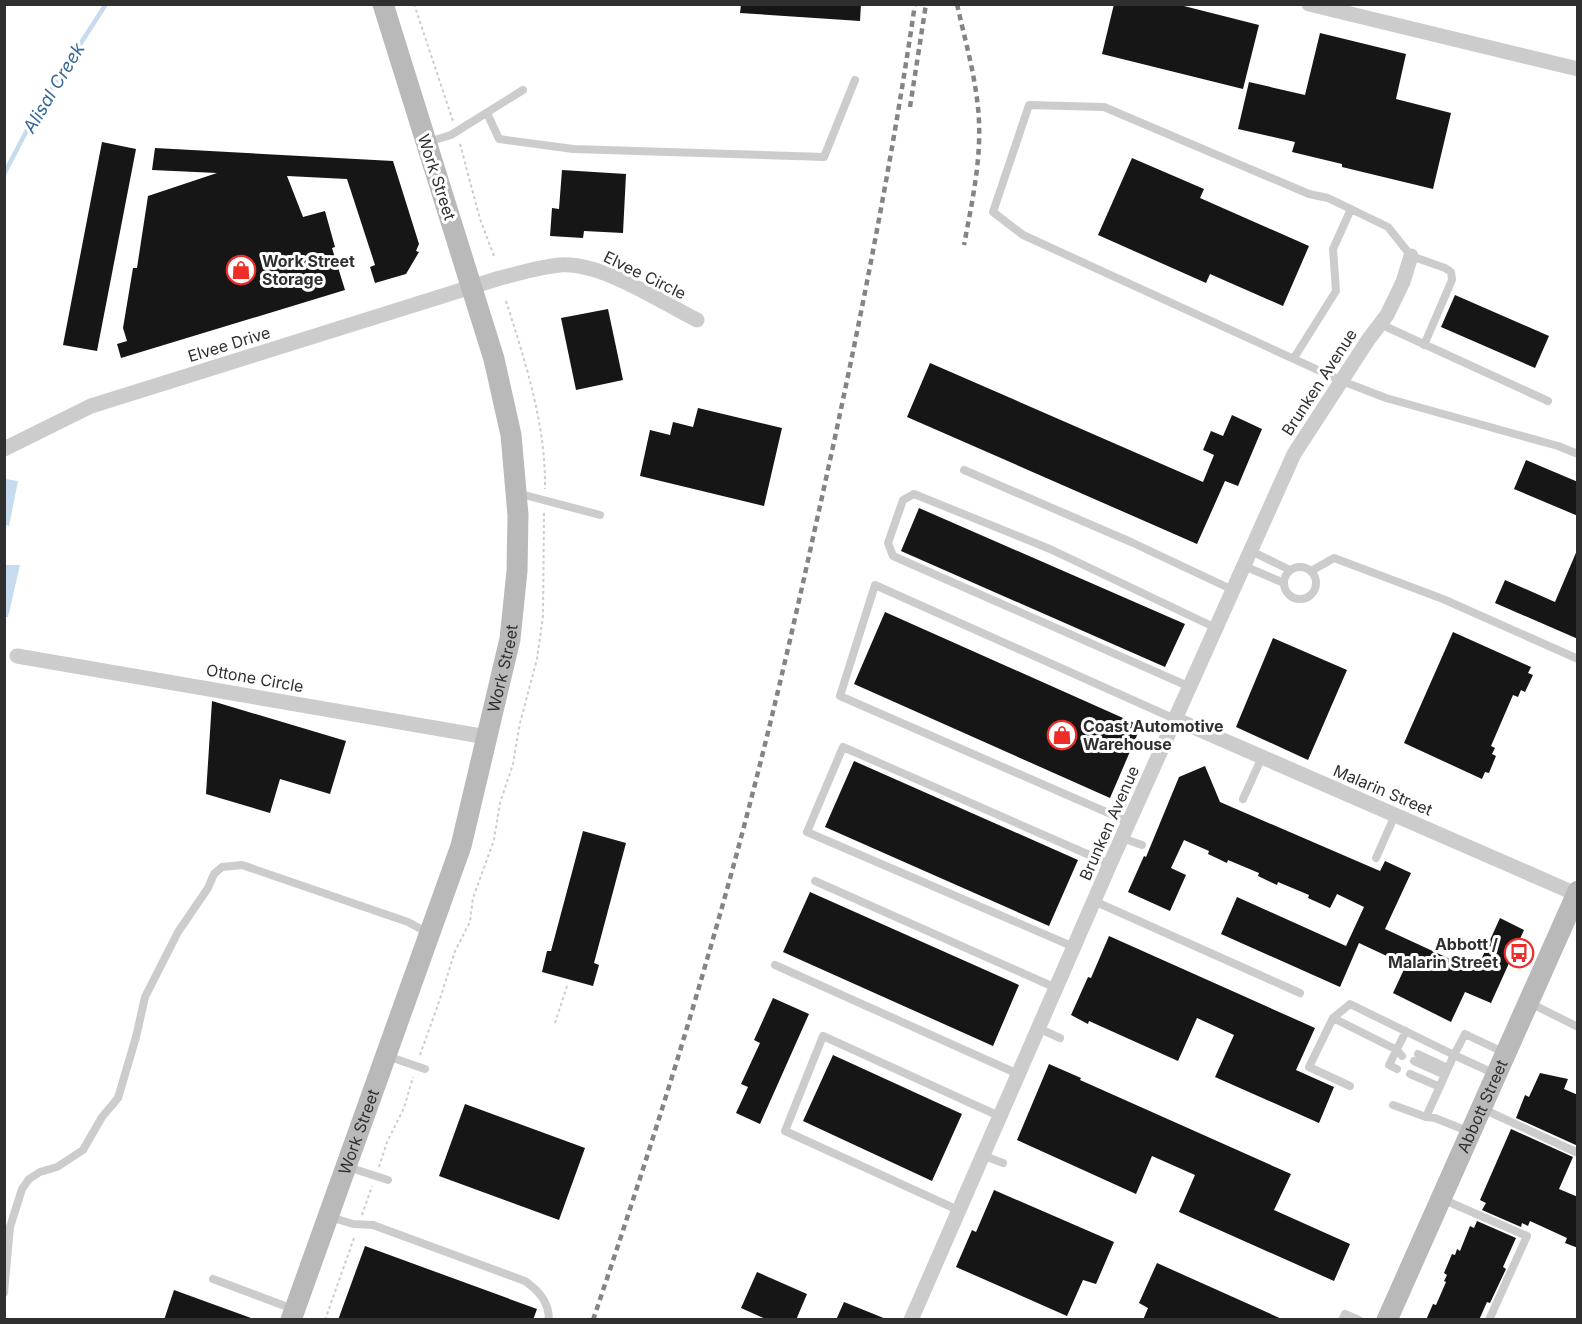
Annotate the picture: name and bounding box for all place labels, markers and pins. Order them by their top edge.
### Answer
place label: Work Street Storage [262,251,355,289]
shop icon: Work Street Storage [225,254,257,286]
place label: Coast Automotive Warehouse [1083,716,1224,754]
shop icon: Coast Automotive Warehouse [1046,719,1078,751]
place label: Abbott / Malarin Street [1388,934,1498,972]
bus stop icon: Abbott / Malarin Street [1503,937,1535,969]

